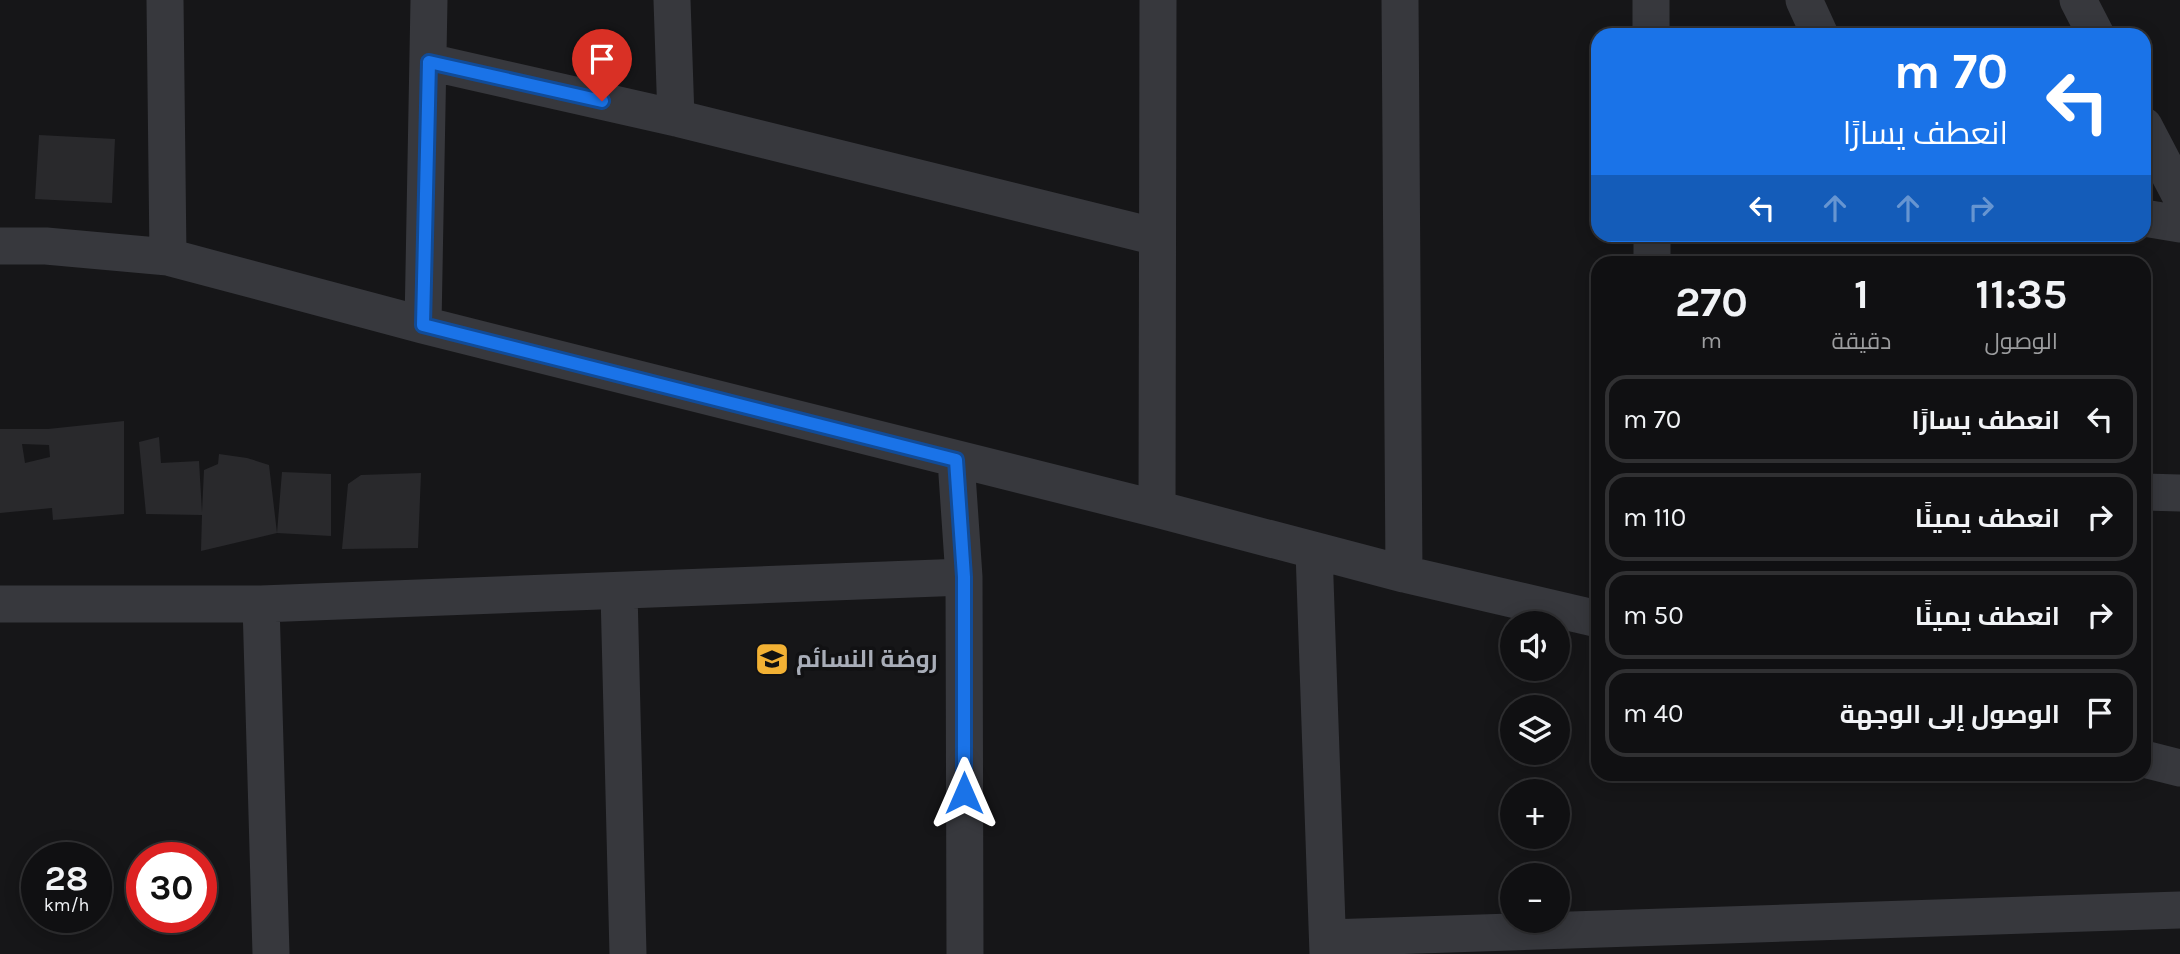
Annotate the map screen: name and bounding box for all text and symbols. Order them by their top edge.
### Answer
pin [572,29,632,101]
icon: arrive [583,40,621,78]
text: 70 m [1894,43,2008,100]
icon: left [2032,56,2123,147]
text: انعطف يسارًا [1843,115,2008,152]
icon: left [1743,189,1781,227]
icon: ahead [1816,189,1854,227]
icon: ahead [1889,189,1927,227]
icon: right [1962,189,2000,227]
text: 1 [1854,269,1869,319]
text: 11:35 [1975,269,2067,319]
text: 270 [1675,277,1748,327]
text: m [1701,327,1722,354]
text: دقيقة [1832,328,1891,355]
text: الوصول [1985,328,2058,355]
icon: left [2081,400,2119,438]
text: 70 m [1623,404,1681,435]
text: انعطف يسارًا [1912,405,2060,436]
icon: right [2081,498,2119,536]
text: 110 m [1623,502,1686,533]
text: انعطف يمينًا [1915,503,2060,534]
icon: right [2081,596,2119,634]
text: 50 m [1623,600,1684,631]
text: انعطف يمينًا [1915,601,2060,632]
map controls [1500,611,1570,933]
button: sound [1500,611,1570,681]
school or university icon: روضة النسائم [753,640,791,678]
place label: روضة النسائم [796,645,937,675]
icon: arrive [2081,694,2119,732]
button: layers [1500,695,1570,765]
text: 40 m [1623,698,1683,729]
text: الوصول إلى الوجهة [1840,699,2060,730]
position arrow [927,756,1001,830]
button: + [1500,779,1570,849]
speed limit sign: 30 [126,842,217,933]
text: 28 [45,858,88,899]
button: − [1500,863,1570,933]
text: km/h [44,894,89,916]

